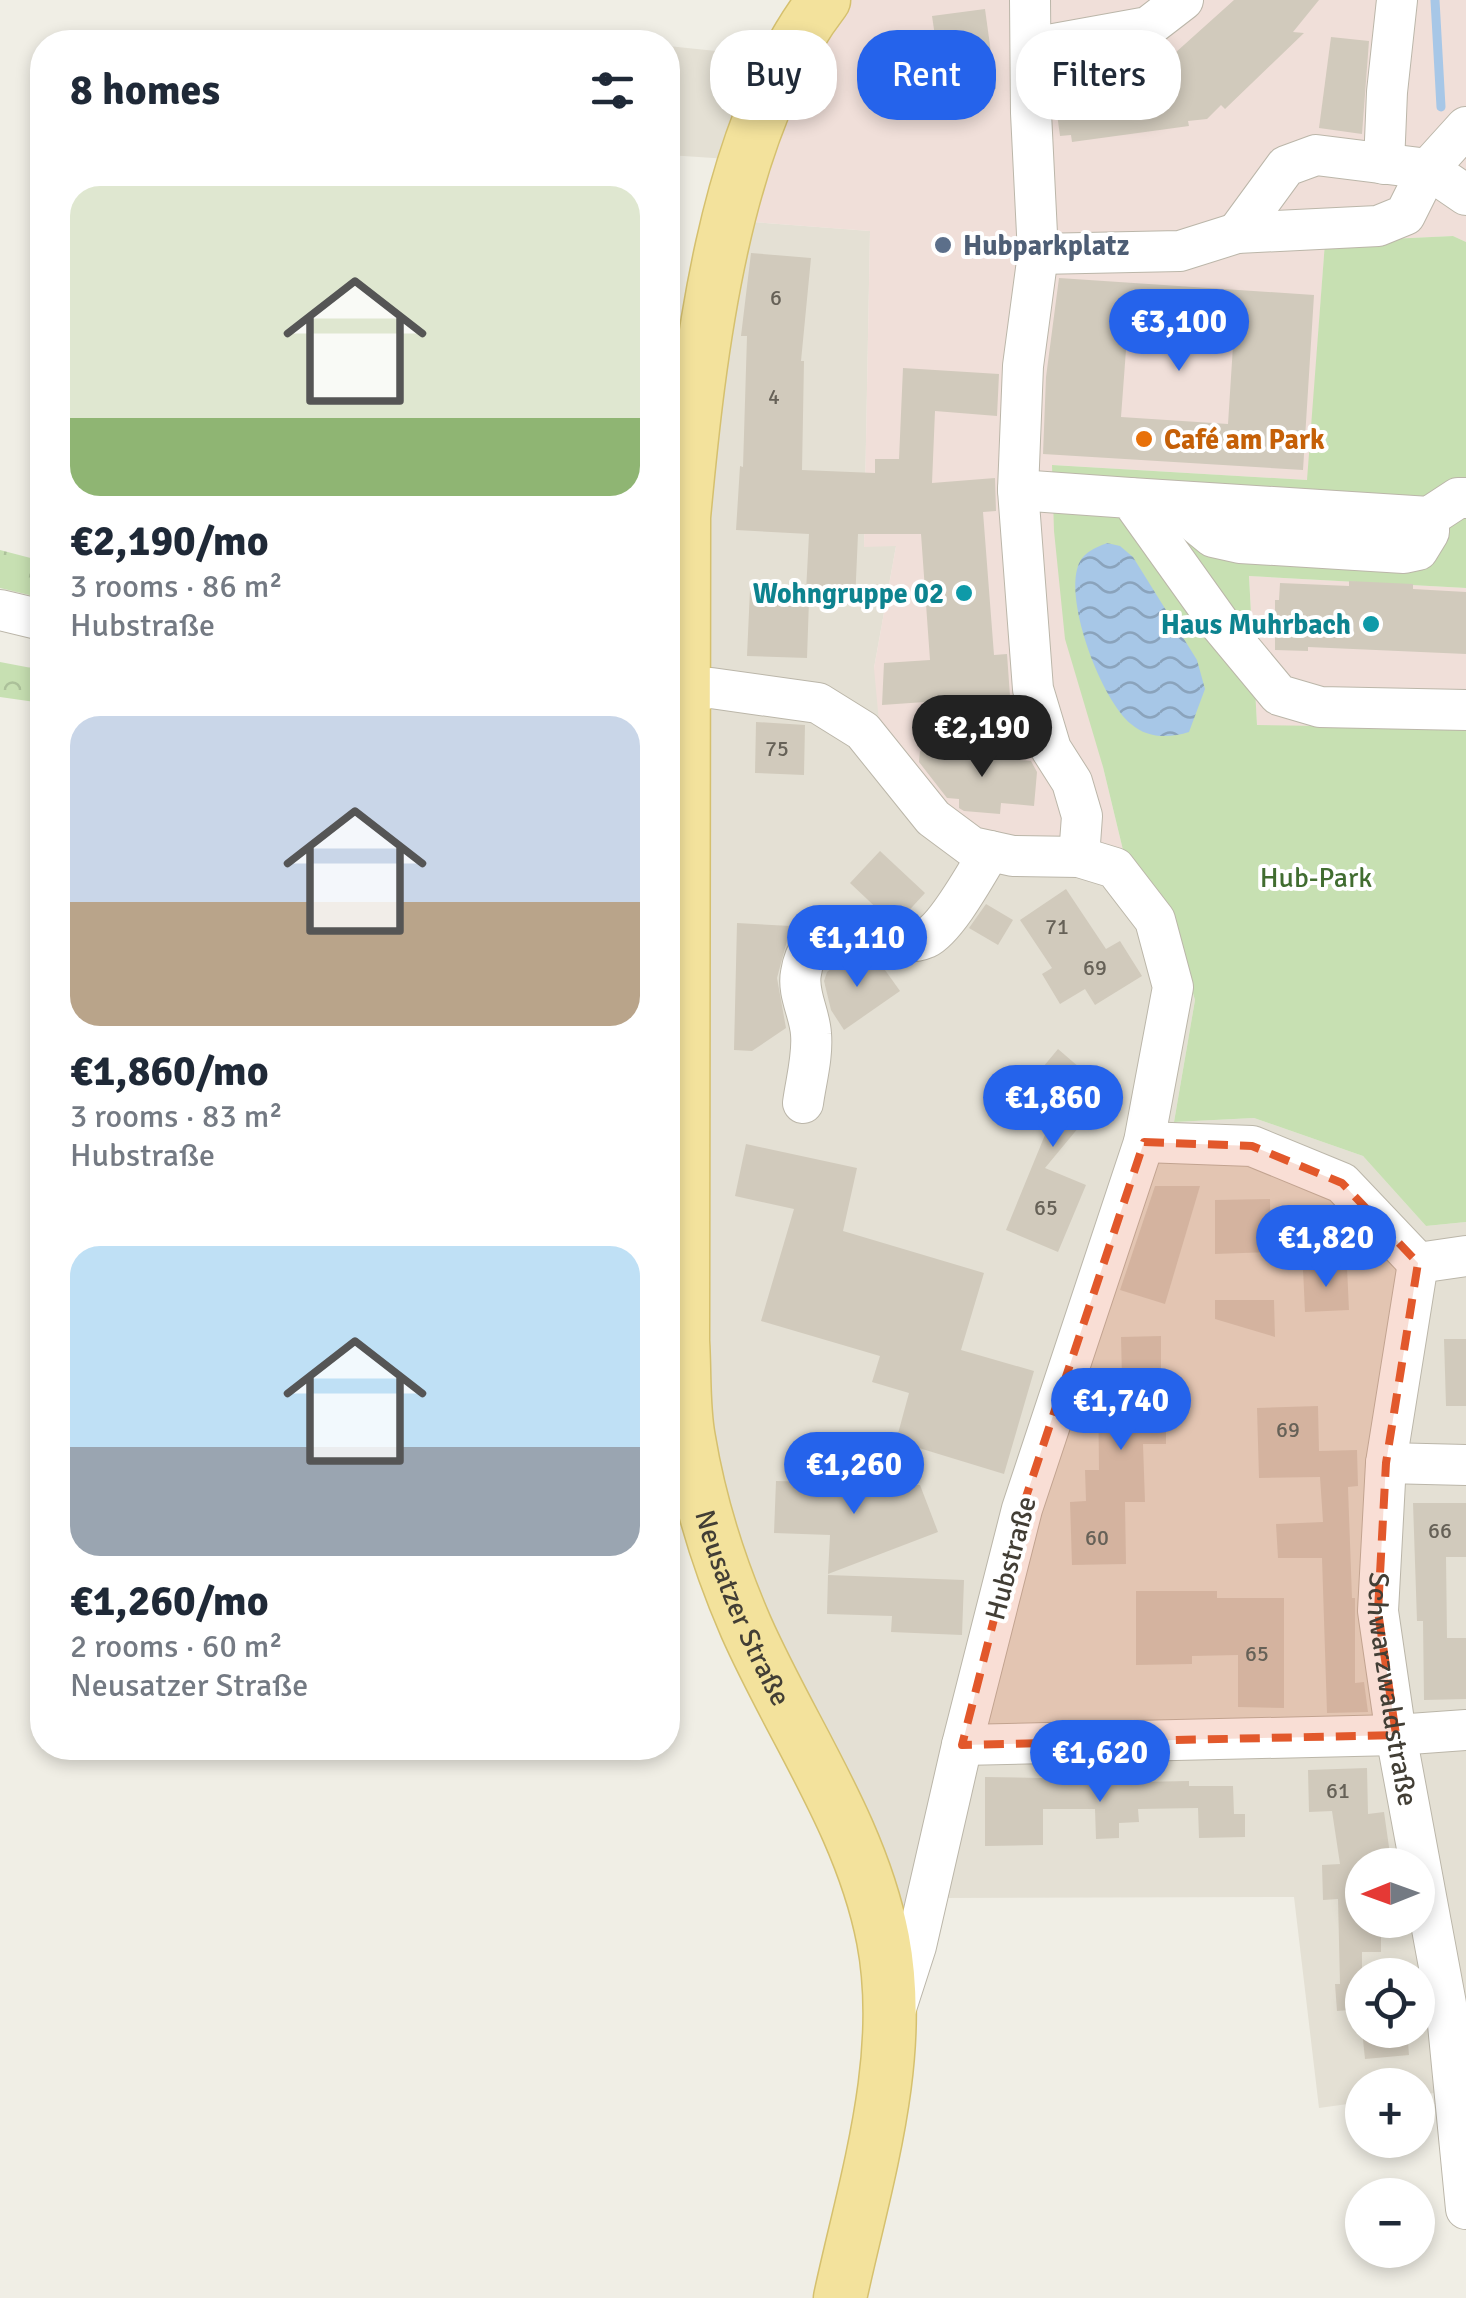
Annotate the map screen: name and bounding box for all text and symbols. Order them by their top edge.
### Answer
chip: Buy [710,30,837,120]
chip: Rent [857,30,996,120]
chip: Filters [1016,30,1181,120]
icon: filters [585,63,640,118]
text: 8 homes [70,65,220,116]
place label: Hubparkplatz [963,229,1129,263]
marker: Hubparkplatz [932,234,954,256]
icon: home [265,251,445,431]
house number: 6 [770,284,782,311]
pin: €3,100 [1098,289,1260,374]
text: €3,100 [1131,302,1227,341]
house number: 4 [768,383,780,410]
place label: Café am Park [1164,423,1325,457]
marker: Café am Park [1133,428,1155,450]
text: €2,190/mo [70,516,269,567]
text: 3 rooms · 86 m² [70,567,283,606]
place label: Wohngruppe 02 [753,577,944,611]
marker: Wohngruppe 02 [953,582,975,604]
text: Hubstraße [70,606,215,645]
place label: Haus Muhrbach [1161,608,1351,642]
marker: Haus Muhrbach [1360,613,1382,635]
pin: €2,190 [901,695,1063,780]
text: €2,190 [934,708,1030,747]
house number: 75 [765,735,789,762]
icon: home [265,781,445,961]
park label: Hub-Park [1260,861,1372,895]
pin: €1,110 [776,905,938,990]
house number: 71 [1045,913,1069,940]
text: €1,110 [809,918,905,957]
house number: 69 [1083,954,1107,981]
text: €1,860/mo [70,1046,269,1097]
pin: €1,860 [972,1065,1134,1150]
text: €1,860 [1005,1078,1101,1117]
text: 3 rooms · 83 m² [70,1097,283,1136]
text: Hubstraße [70,1136,215,1175]
house number: 65 [1034,1194,1058,1221]
pin: €1,820 [1245,1205,1407,1290]
text: €1,820 [1278,1218,1374,1257]
icon: home [265,1311,445,1491]
pin: €1,740 [1040,1368,1202,1453]
text: €1,740 [1073,1381,1169,1420]
house number: 69 [1276,1416,1300,1443]
pin: €1,260 [773,1432,935,1517]
text: €1,260 [806,1445,902,1484]
street label: Hubstraße [978,1493,1044,1624]
street label: Neusatzer Straße [687,1506,798,1712]
house number: 66 [1428,1517,1452,1544]
house number: 60 [1085,1524,1109,1551]
street label: Schwarzwaldstraße [1360,1571,1425,1809]
text: €1,260/mo [70,1576,269,1627]
text: 2 rooms · 60 m² [70,1627,283,1666]
house number: 65 [1245,1640,1269,1667]
text: Neusatzer Straße [70,1666,308,1705]
pin: €1,620 [1019,1720,1181,1805]
text: €1,620 [1052,1733,1148,1772]
house number: 61 [1326,1777,1350,1804]
north arrow [1345,1848,1435,1938]
map controls [1345,1848,1435,2268]
button: locate [1345,1958,1435,2048]
button: + [1345,2068,1435,2158]
button: − [1345,2178,1435,2268]

